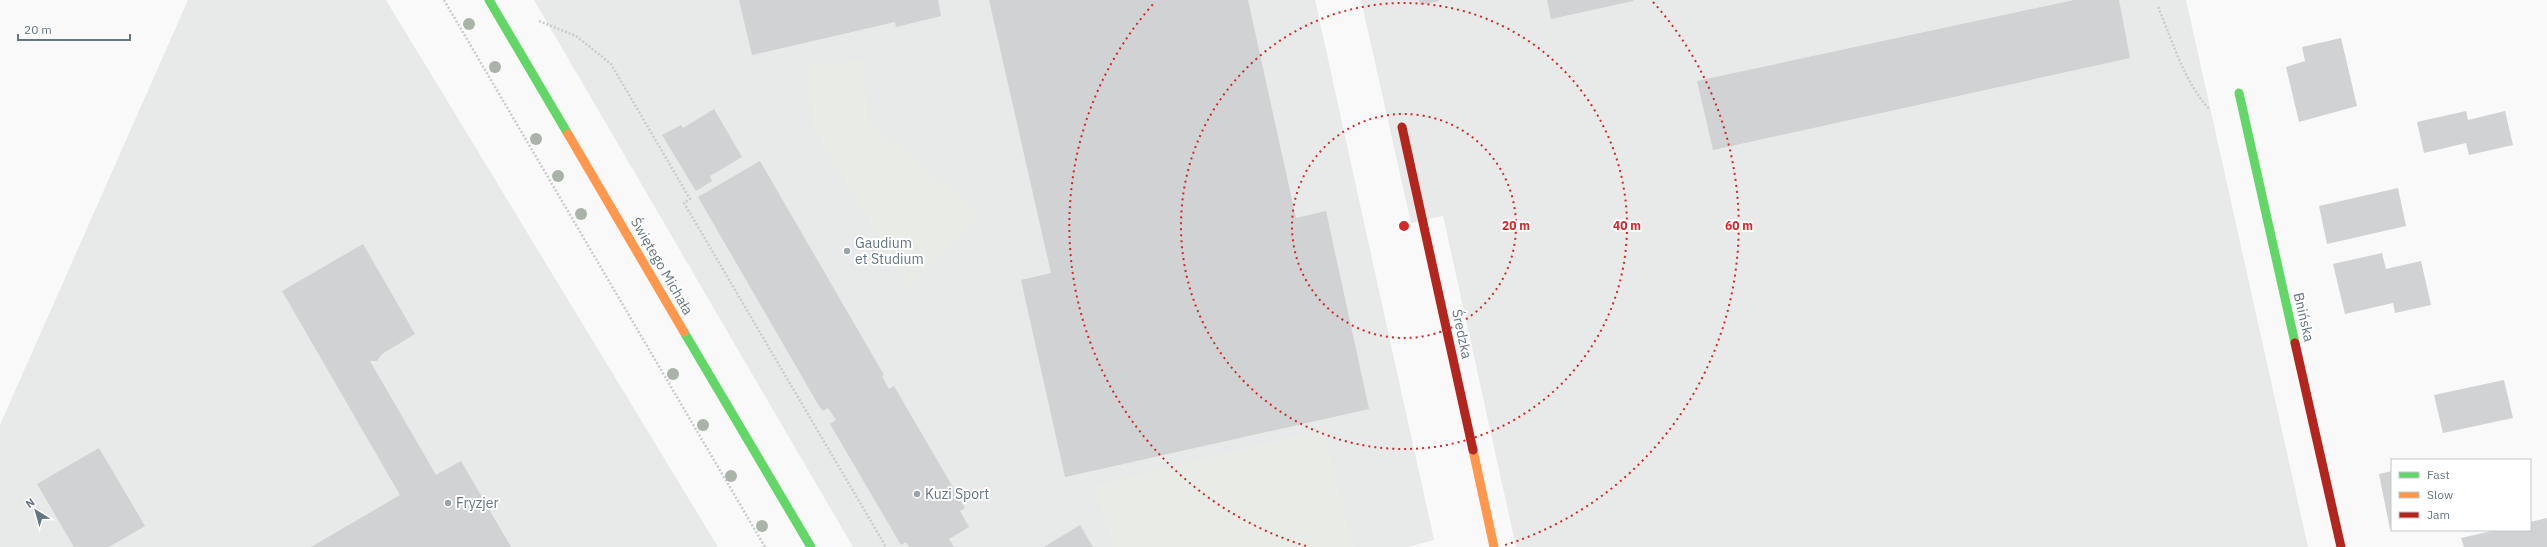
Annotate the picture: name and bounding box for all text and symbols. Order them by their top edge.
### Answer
scale bar [18,16,130,42]
text: 20 m [24,22,52,37]
street label: Świętego Michała [627,213,698,318]
text: 20 m [1502,218,1530,233]
text: 40 m [1613,218,1641,233]
text: 60 m [1725,218,1753,233]
centre of rings [1397,219,1411,233]
place label: Gaudium et Studium [855,234,924,268]
marker: Gaudium et Studium [842,246,852,256]
street label: Bnińska [2290,291,2319,344]
street label: Średzka [1448,307,1477,361]
legend [2391,459,2531,531]
text: Fast [2427,467,2450,482]
place label: Kuzi Sport [925,485,989,503]
text: Slow [2427,487,2453,502]
marker: Kuzi Sport [912,489,922,499]
north arrow [16,491,56,531]
place label: Fryzjer [456,494,499,512]
text: N [23,495,37,511]
marker: Fryzjer [443,498,453,508]
text: Jam [2427,507,2450,522]

